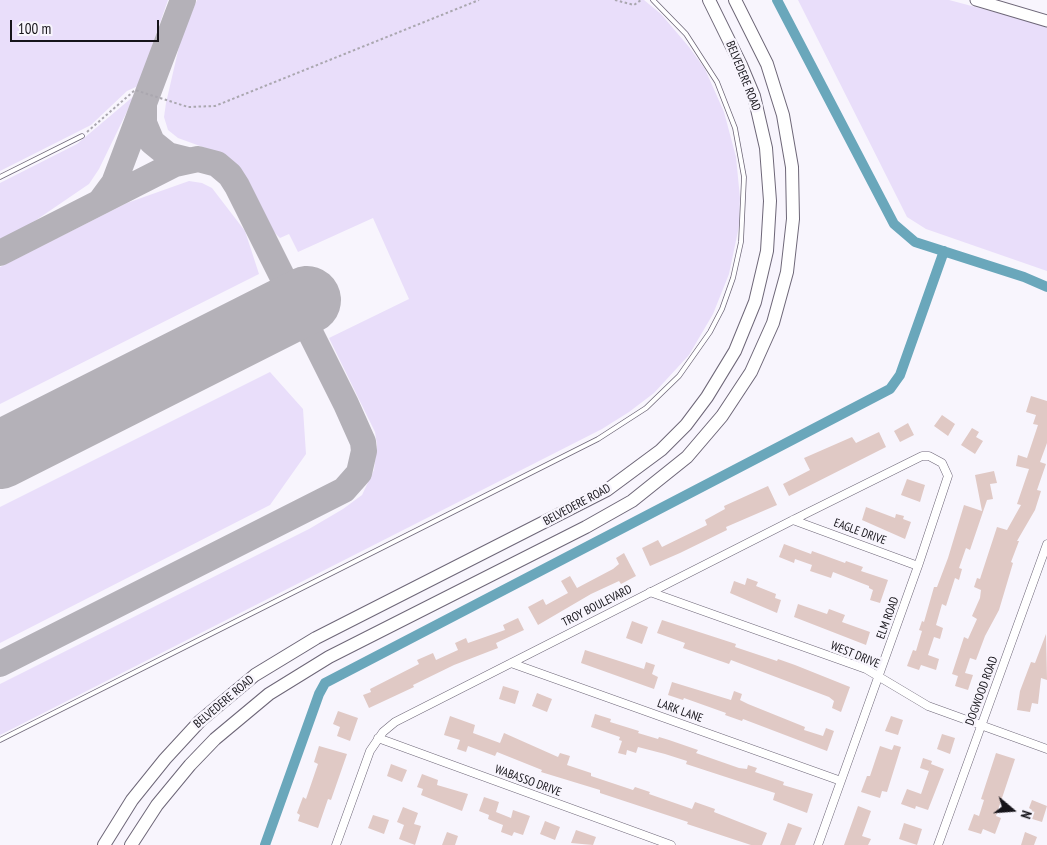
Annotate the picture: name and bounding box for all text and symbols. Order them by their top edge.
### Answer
scale bar [12,10,161,42]
text: 100 m [18,19,51,38]
street label: BELVEDERE ROAD [722,39,764,113]
street label: BELVEDERE ROAD [541,481,613,529]
street label: EAGLE DRIVE [832,516,888,548]
street label: TROY BOULEVARD [560,582,634,630]
street label: ELM ROAD [874,595,902,641]
street label: WEST DRIVE [828,639,882,671]
street label: DOGWOOD ROAD [963,655,1001,727]
street label: BELVEDERE ROAD [191,673,257,731]
street label: LARK LANE [655,696,705,726]
street label: WABASSO DRIVE [493,762,563,800]
north arrow [987,785,1037,835]
text: N [1017,808,1036,821]

